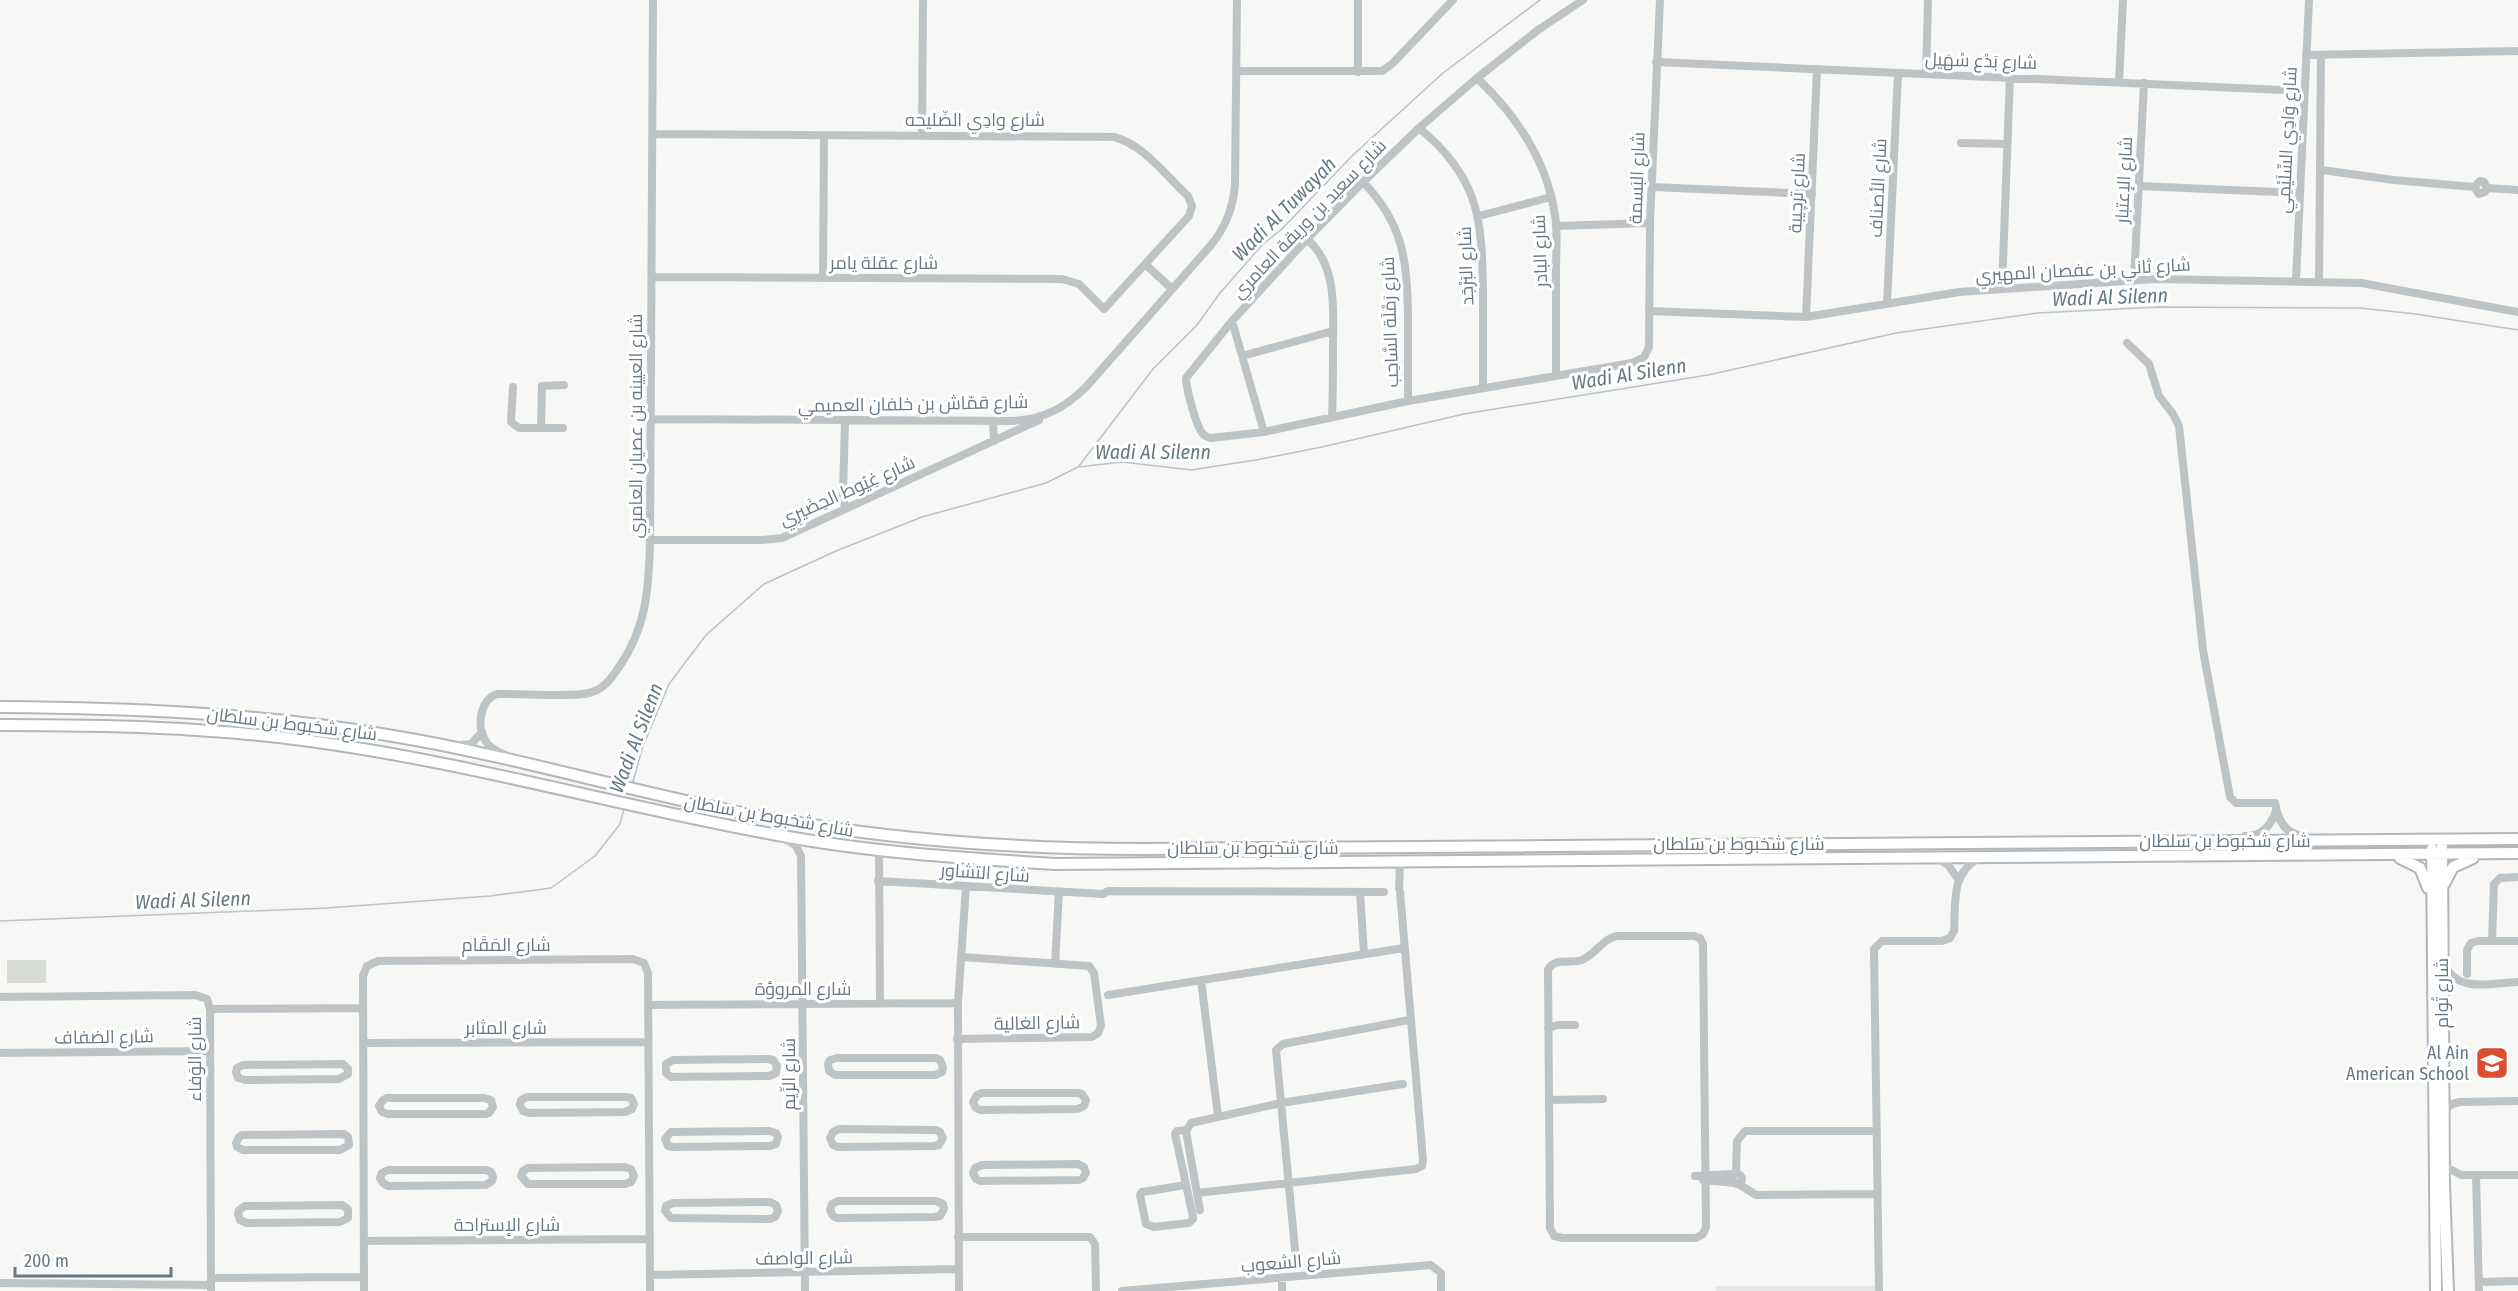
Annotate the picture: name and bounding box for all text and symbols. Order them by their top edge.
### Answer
street label: شارع بَدْع سْهَيل [1924,48,2038,75]
street label: شارع وَادِي السِّلَيْمِي [2272,66,2305,214]
street label: شارع وادِي الصِّليحه [905,109,1045,134]
street label: شارع البَسمة [1624,132,1651,225]
street label: شارع سعيد بن وريقة العامري [1227,135,1393,305]
street label: شارع الإعتبار [2111,136,2138,225]
street label: شارع الأصناف [1864,138,1893,238]
water label: Wadi Al Tuwayah [1227,152,1341,266]
street label: شارع ترچيبة [1784,152,1811,234]
street label: شارع البادر [1528,214,1553,289]
street label: شارع البَرْجَد [1454,226,1479,306]
street label: شارع عقلة يامر [829,252,938,275]
street label: شارع ثاني بن عفصان المهيري [1975,253,2191,290]
street label: شارع رَمْلَة السَّاحِب [1377,256,1404,388]
water label: Wadi Al Silenn [2052,283,2168,311]
street label: شارع العيينه بن عصيان العامري [625,314,650,538]
water label: Wadi Al Silenn [1570,353,1688,395]
street label: شارع قمّاش بن خلفان العميمي [798,391,1028,420]
water label: Wadi Al Silenn [1095,440,1211,464]
street label: شارع غِيُوط الحِضَيرِي [776,451,919,534]
water label: Wadi Al Silenn [604,680,668,796]
street label: شارع شخبوط بن سلطان [206,703,378,746]
street label: شارع شخبوط بن سلطان [683,790,855,843]
street label: شارع شخبوط بن سلطان [2139,830,2311,853]
street label: شارع شخبوط بن سلطان [1653,833,1825,856]
street label: شارع شخبوط بن سلطان [1167,837,1339,860]
street label: شارع التشاور [939,859,1030,888]
water label: Wadi Al Silenn [135,886,251,914]
street label: شارع المَقَام [461,934,551,957]
street label: شارع تُوام [2431,958,2454,1028]
street label: شارع المروؤة [755,978,851,1001]
street label: شارع الغالية [994,1011,1080,1036]
street label: شارع الوَفاء [184,1016,207,1102]
street label: شارع المثابر [464,1017,547,1040]
street label: شارع الضفاف [54,1025,154,1050]
street label: شارع الرِّيم [778,1038,801,1110]
place label: Al Ain American School [2346,1042,2469,1085]
school or university icon: Al Ain American School [2474,1045,2510,1081]
street label: شارع الإستراحة [454,1214,560,1237]
scale bar [15,1240,171,1278]
street label: شارع الواصف [755,1246,853,1271]
street label: شارع الشعوب [1240,1247,1342,1278]
text: 200 m [24,1250,69,1272]

